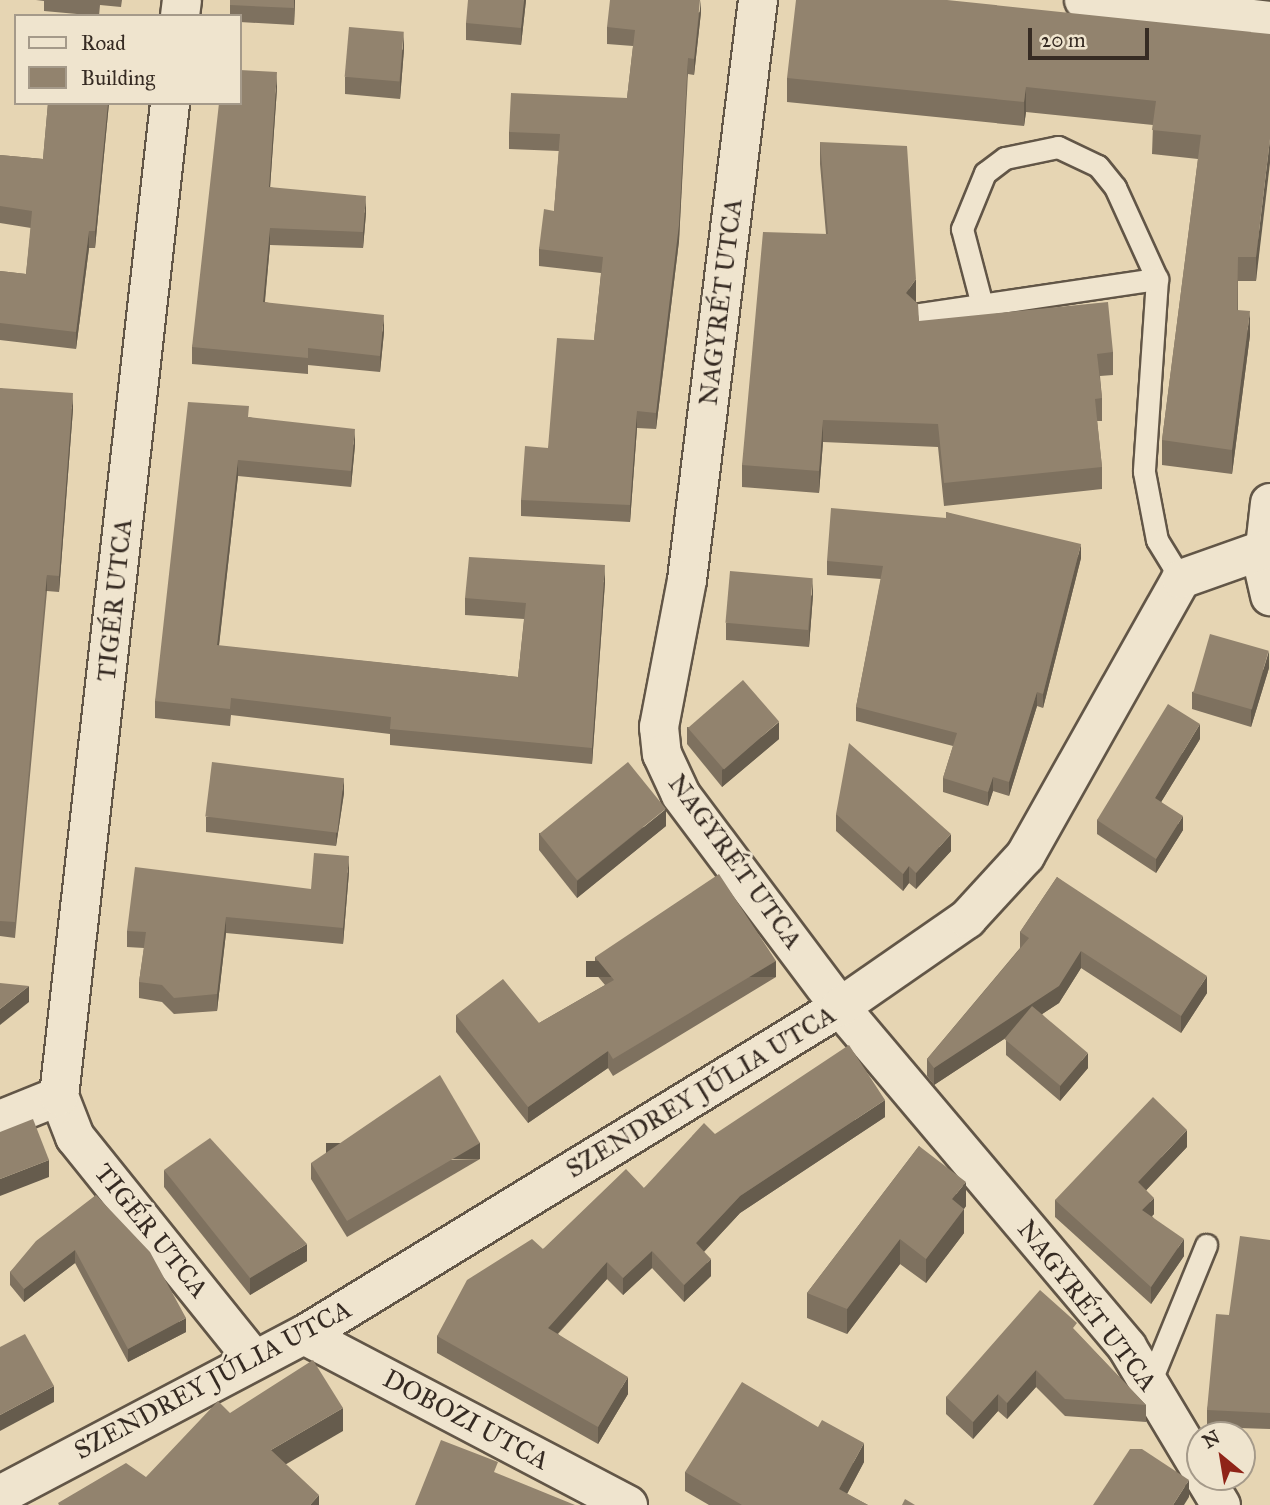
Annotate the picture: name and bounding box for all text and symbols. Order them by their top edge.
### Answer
legend [14,14,242,105]
scale bar [1032,14,1153,58]
text: 20 m [1041,27,1086,53]
text: Road [81,30,126,56]
text: Building [81,65,155,91]
street label: NAGYRÉT UTCA [693,197,749,407]
street label: TIGÉR UTCA [91,517,139,683]
street label: NAGYRÉT UTCA [661,769,809,955]
street label: SZENDREY JÚLIA UTCA [561,999,841,1185]
street label: TIGÉR UTCA [87,1158,215,1304]
street label: NAGYRÉT UTCA [1011,1214,1163,1398]
street label: SZENDREY JÚLIA UTCA [69,1294,357,1466]
street label: DOBOZI UTCA [378,1363,554,1477]
north arrow [1186,1421,1256,1491]
text: N [1199,1425,1224,1453]

